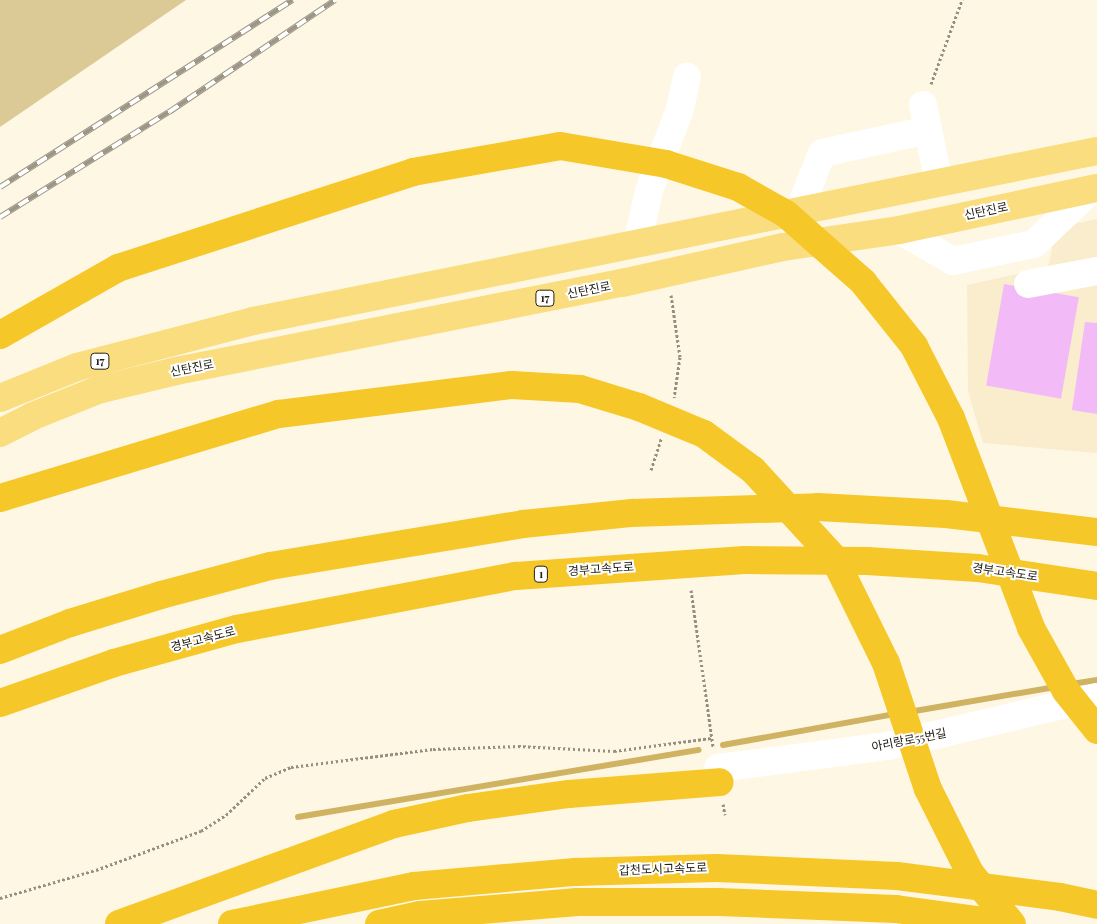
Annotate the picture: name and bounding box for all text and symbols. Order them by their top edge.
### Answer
street label: 신탄진로 [963,199,1009,223]
street label: 신탄진로 [566,279,612,301]
road number: 17 [535,290,555,306]
road number: 17 [90,352,110,370]
street label: 신탄진로 [169,357,215,379]
street label: 경부고속도로 [567,560,635,578]
street label: 경부고속도로 [971,560,1039,584]
road number: 1 [534,566,548,582]
street label: 경부고속도로 [169,623,237,655]
street label: 아리랑로55번길 [870,726,948,754]
street label: 갑천도시고속도로 [619,860,707,878]

